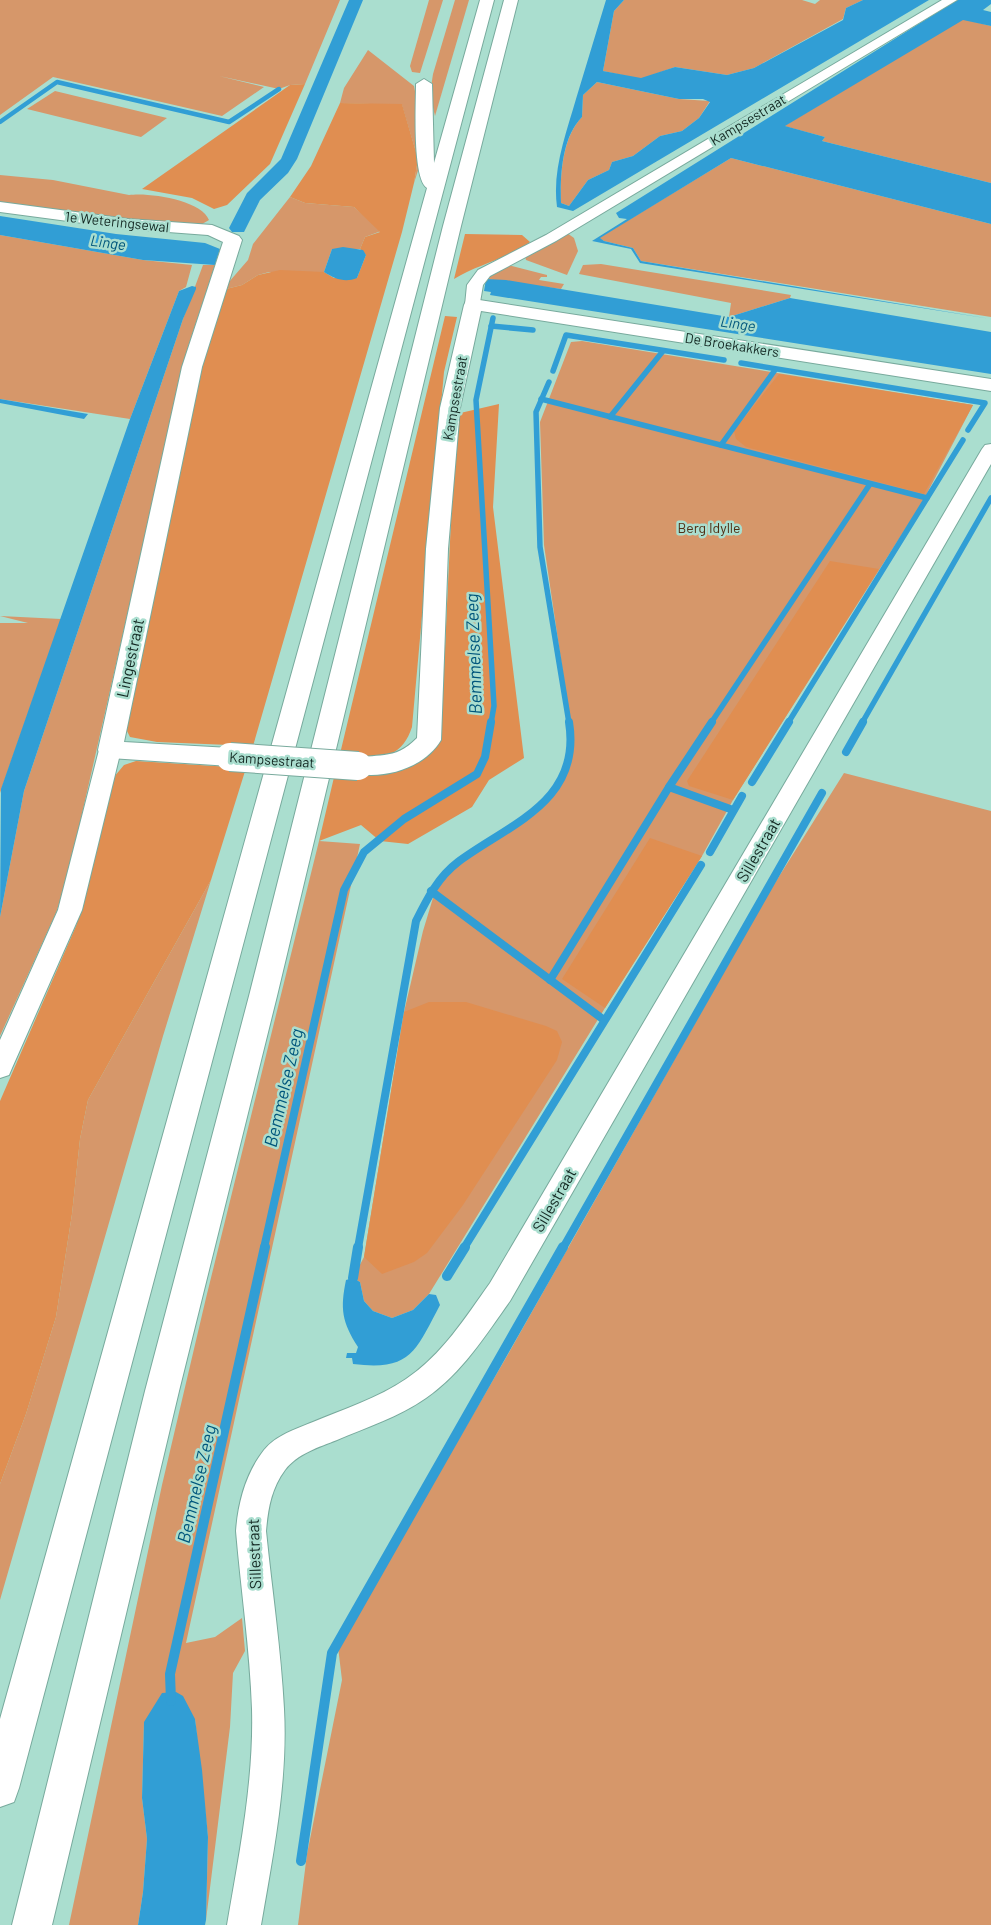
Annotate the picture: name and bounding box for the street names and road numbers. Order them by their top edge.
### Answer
street label: Kampsestraat [707,90,789,149]
street label: 1e Weteringsewal [64,208,170,235]
street label: De Broekakkers [684,329,781,360]
street label: Kampsestraat [439,354,470,441]
street label: Lingestraat [112,617,147,699]
street label: Kampsestraat [229,748,315,771]
street label: Sillestraat [732,814,783,885]
street label: Sillestraat [528,1164,579,1235]
street label: Sillestraat [243,1518,264,1590]

